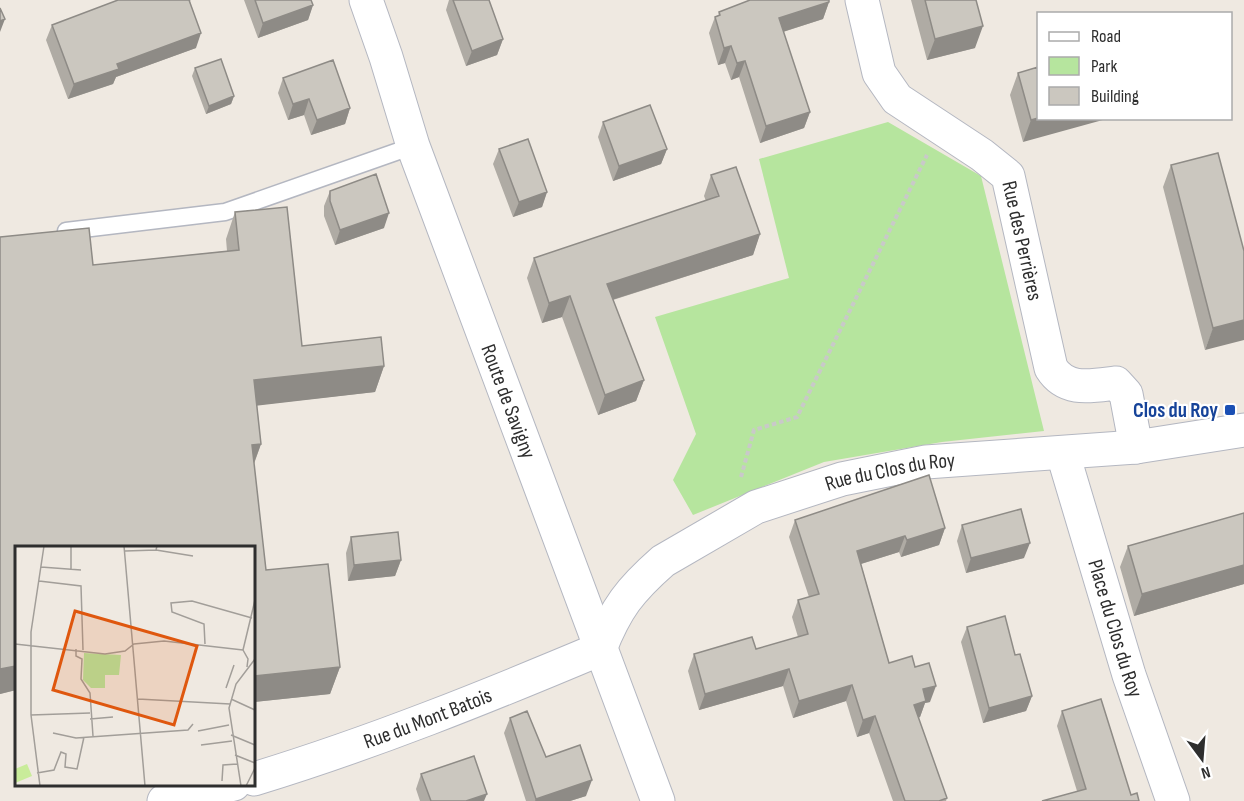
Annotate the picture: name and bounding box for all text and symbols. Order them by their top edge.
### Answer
legend [1037,12,1232,120]
text: Road [1091,26,1121,47]
text: Park [1091,56,1117,77]
text: Building [1091,86,1139,107]
street label: Rue des Perrières [997,178,1048,303]
street label: Route de Savigny [476,341,541,462]
place label: Clos du Roy [1133,398,1218,423]
marker: Clos du Roy [1223,403,1237,417]
street label: Rue du Clos du Roy [822,447,956,496]
inset map [15,546,255,786]
street label: Place du Clos du Roy [1083,556,1148,701]
street label: Rue du Mont Batois [360,682,495,754]
north arrow [1172,729,1232,789]
text: N [1199,762,1212,782]

